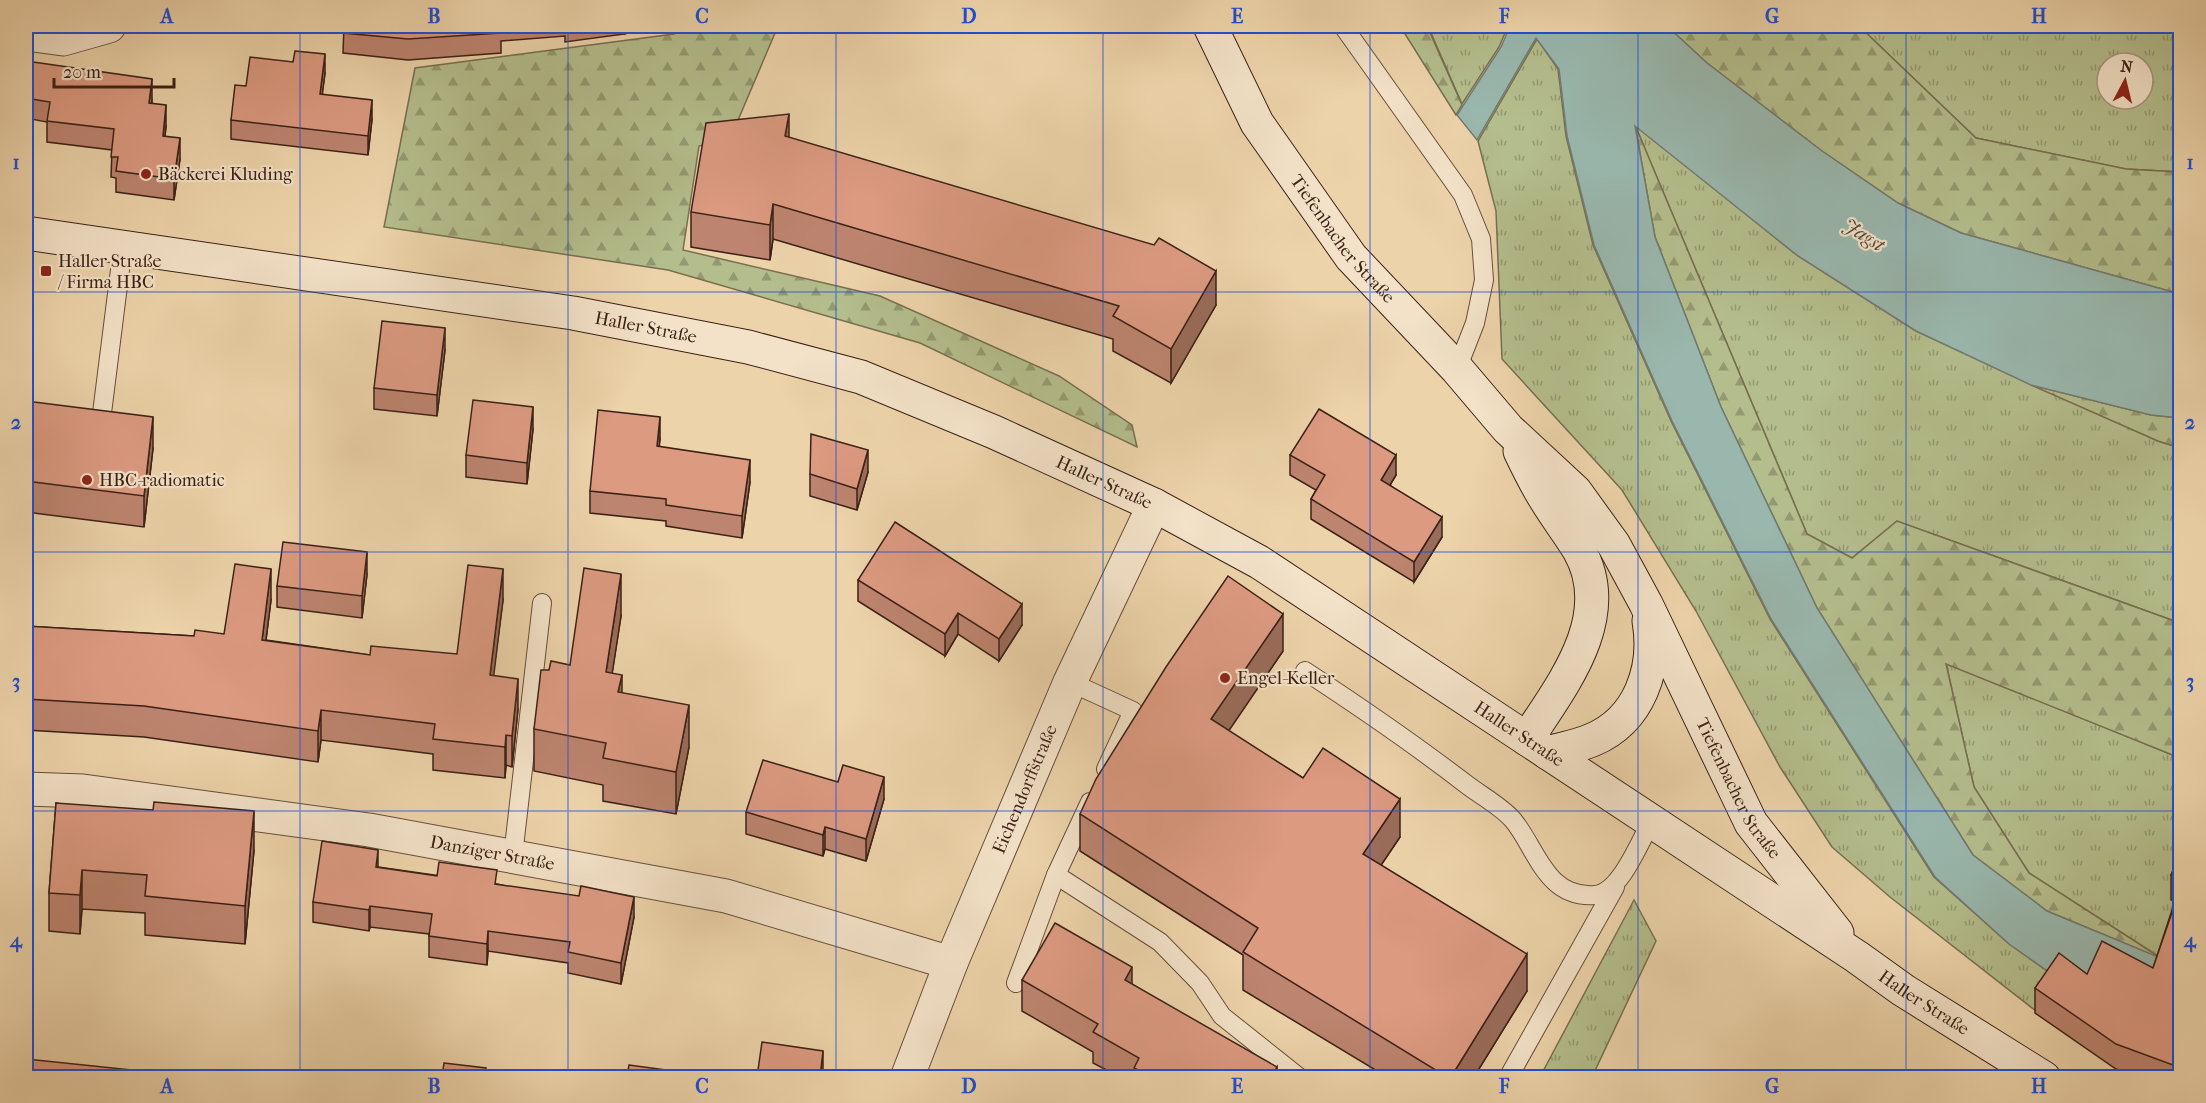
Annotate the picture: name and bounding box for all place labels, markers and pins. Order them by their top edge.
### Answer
place label: Bäckerei Kluding [158,164,293,185]
marker: Bäckerei Kluding [139,167,153,181]
place label: Haller Straße / Firma HBC [57,251,161,293]
marker: Haller Straße / Firma HBC [39,264,53,278]
place label: HBC-radiomatic [99,470,225,491]
marker: HBC-radiomatic [80,473,94,487]
place label: Engel-Keller [1237,668,1335,689]
marker: Engel-Keller [1218,671,1232,685]

